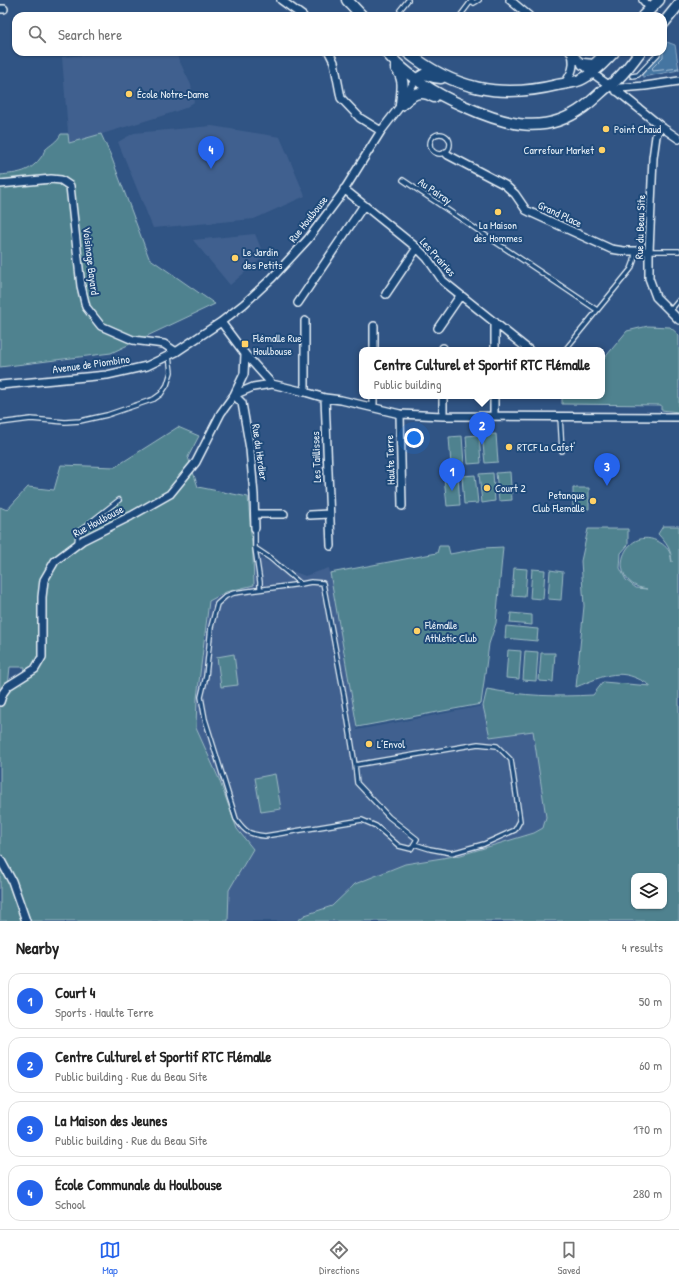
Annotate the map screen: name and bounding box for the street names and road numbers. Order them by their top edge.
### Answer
street label: Au Pairay [416,175,455,207]
street label: Rue Houlbouse [285,192,331,245]
street label: Rue du Beau Site [632,194,648,259]
street label: Grand Place [536,198,585,230]
street label: Voisinage Bayard [80,226,102,296]
street label: Les Prairies [417,235,459,279]
street label: Avenue de Piombino [52,352,131,376]
street label: Rue du Herdier [249,423,271,482]
street label: Les Taillisses [308,431,324,483]
street label: Haulte Terre [382,434,398,485]
street label: Rue Houlbouse [70,502,126,540]

